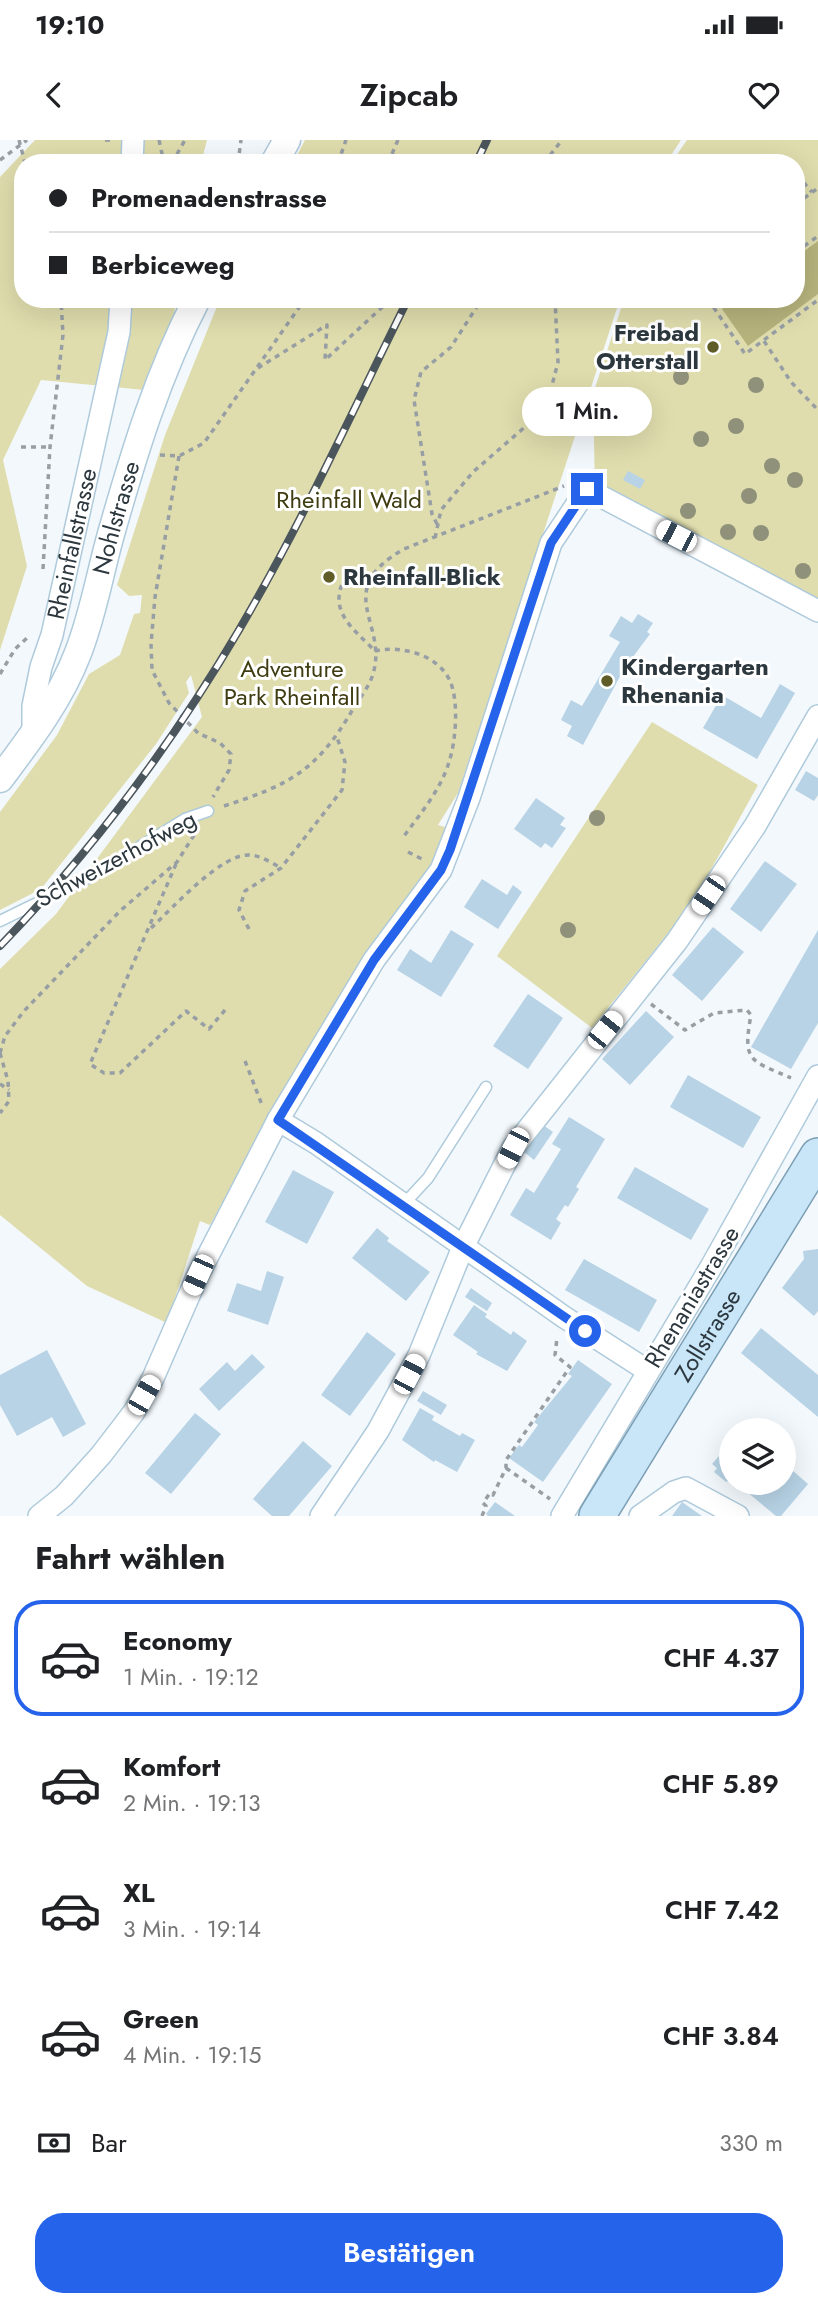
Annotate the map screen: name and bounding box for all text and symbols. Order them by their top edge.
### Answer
text: 19:10 [35,6,104,44]
text: Zipcab [360,72,458,118]
icon: back [35,76,73,114]
icon: heart [745,76,783,114]
text: Promenadenstrasse [91,179,327,217]
text: Berbiceweg [91,246,235,284]
place label: Freibad Otterstall [596,315,699,378]
marker: Freibad Otterstall [705,339,721,355]
callout: 1 Min. [522,387,652,436]
text: 1 Min. [555,394,619,428]
street label: Nohlstrasse [83,457,149,578]
street label: Rheinfallstrasse [38,465,105,623]
route end [571,473,603,505]
park label: Rheinfall Wald [276,482,422,517]
car [653,517,700,555]
place label: Rheinfall-Blick [343,559,501,594]
marker: Rheinfall-Blick [321,569,337,585]
place label: Kindergarten Rhenania [621,649,769,712]
park label: Adventure Park Rheinfall [224,651,360,714]
marker: Kindergarten Rhenania [599,673,615,689]
street label: Schweizerhofweg [29,801,202,916]
car [688,872,729,918]
car [584,1007,627,1053]
car [495,1125,532,1171]
street label: Rhenaniastrasse [635,1219,748,1374]
car [180,1252,217,1298]
street label: Zollstrasse [665,1282,749,1388]
route start [569,1315,601,1347]
car [390,1351,429,1397]
car [125,1372,164,1418]
map controls [719,1418,796,1495]
button: layers [719,1418,796,1495]
text: Fahrt wählen [35,1535,225,1581]
text: Economy [123,1622,232,1660]
icon: car [39,1627,102,1690]
text: CHF 4.37 [664,1639,779,1677]
text: 1 Min. · 19:12 [123,1660,258,1694]
text: Komfort [123,1748,220,1786]
icon: car [39,1753,102,1816]
text: CHF 5.89 [663,1765,779,1803]
text: 2 Min. · 19:13 [123,1786,261,1820]
text: XL [123,1874,155,1912]
icon: car [39,1879,102,1942]
text: CHF 7.42 [665,1891,779,1929]
text: 3 Min. · 19:14 [123,1912,261,1946]
text: Green [123,2000,199,2038]
icon: car [39,2005,102,2068]
text: CHF 3.84 [663,2017,779,2055]
text: 4 Min. · 19:15 [123,2038,261,2072]
icon: cash [35,2124,73,2162]
text: Bar [91,2124,127,2162]
text: 330 m [719,2126,783,2160]
button: Bestätigen [35,2213,783,2293]

